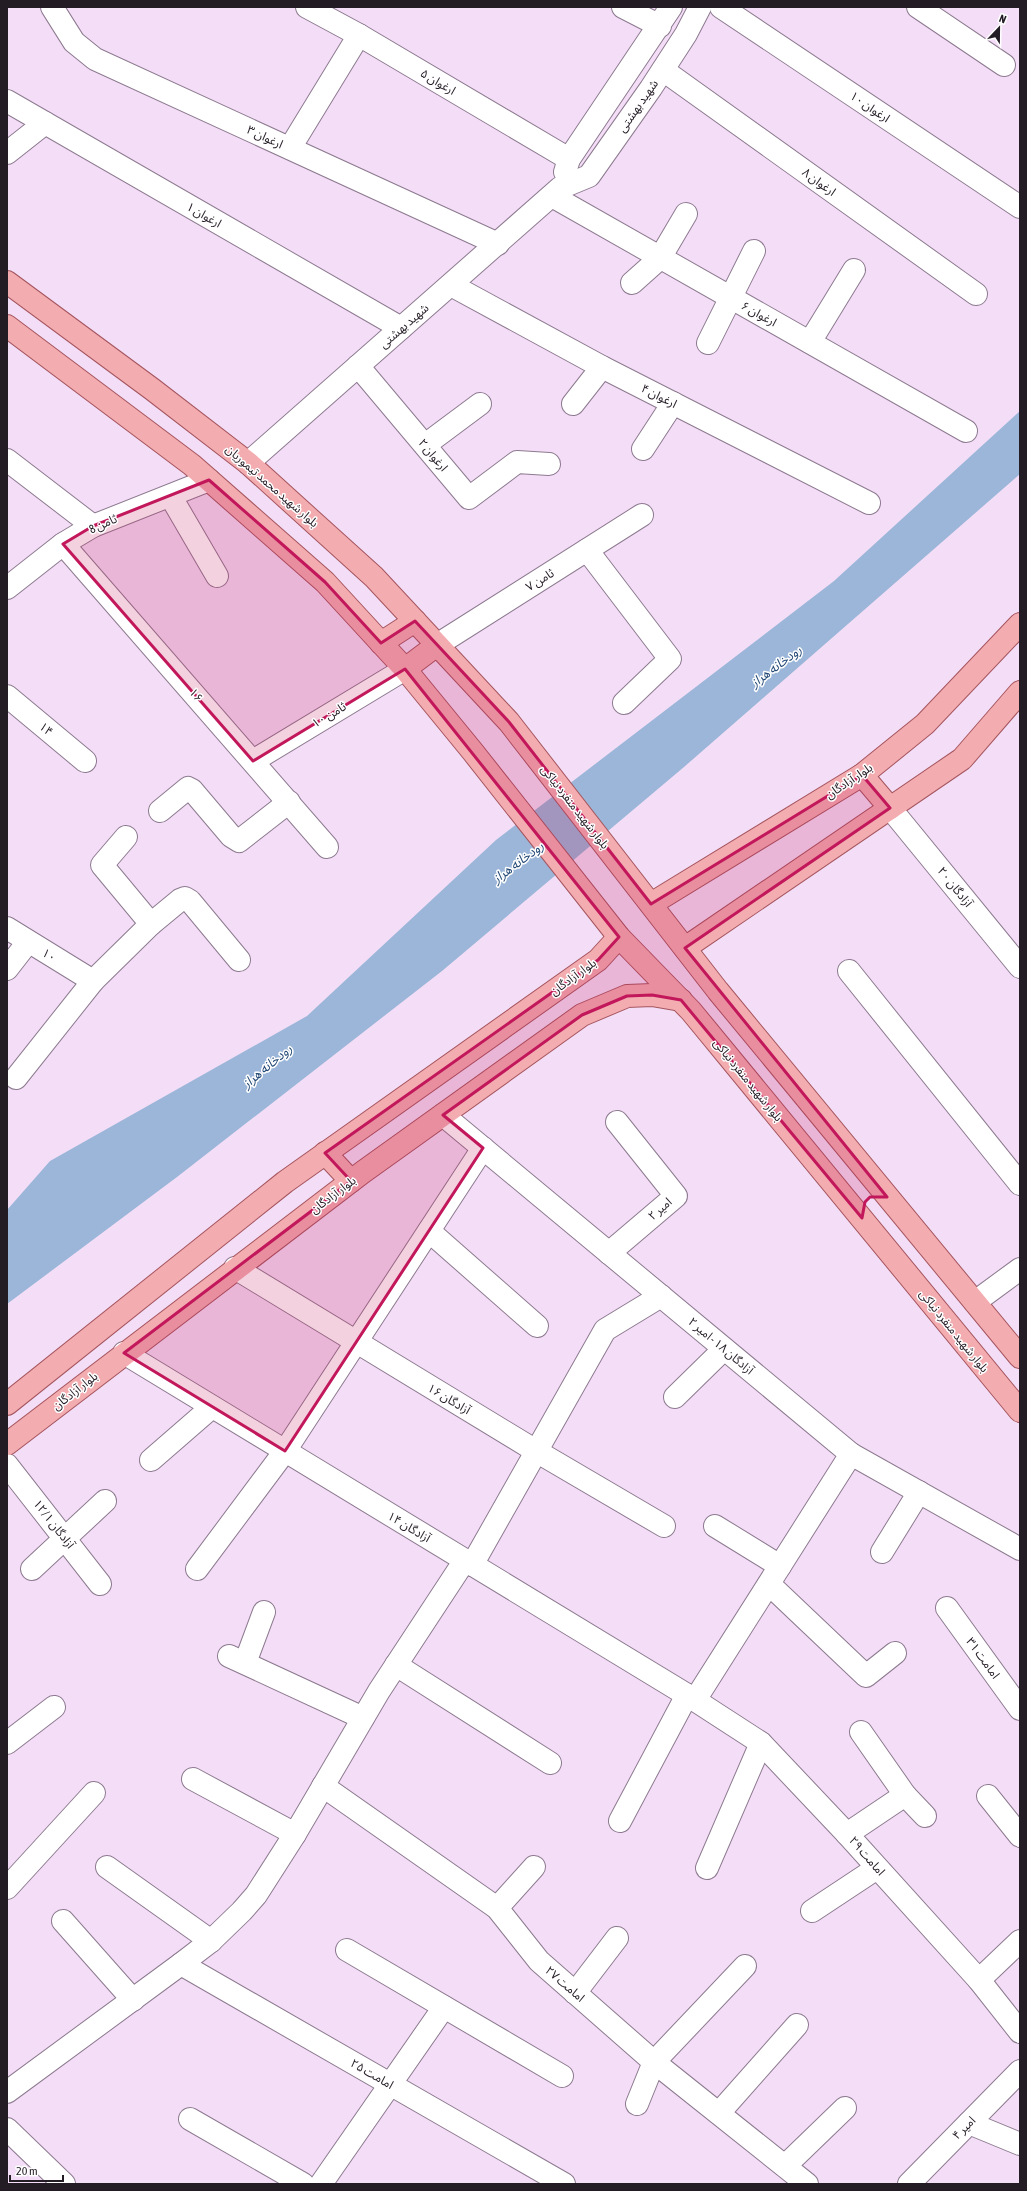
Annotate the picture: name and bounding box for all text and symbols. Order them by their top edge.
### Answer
north arrow [979,8,1019,48]
text: N [997,12,1008,26]
street label: ارغوان ۵ [418,66,458,98]
street label: شهید بهشتی [615,77,661,135]
street label: ارغوان ۱۰ [847,89,893,125]
street label: ارغوان ۳ [245,123,285,151]
street label: ارغوان ۸ [799,165,839,199]
street label: ارغوان ۱ [184,199,224,231]
street label: ارغوان ۶ [739,299,779,329]
street label: شهید بهشتی [376,301,432,351]
street label: ارغوان ۴ [639,381,679,411]
street label: ارغوان ۲ [415,436,451,474]
street label: بلوار شهید محمد تیموریان [223,442,321,530]
street label: ثامن 8 [87,511,120,536]
street label: ثامن ۷ [523,566,557,594]
water label: رودخانه هراز [747,642,805,691]
street label: ۱۶ [186,685,206,705]
street label: ثامن ۱۰ [309,699,349,731]
street label: ۱۴ [36,719,56,739]
street label: بلوار آزادگان [823,760,875,802]
street label: بلوار شهید منفرد نیاکی [538,762,612,852]
water label: رودخانه هراز [489,838,547,887]
street label: آزادگان ۲۰ [935,864,976,910]
street label: ۱۰ [40,945,58,965]
street label: بلوار آزادگان [547,956,599,998]
street label: بلوار شهید منفرد نیاکی [710,1036,786,1124]
water label: رودخانه هراز [238,1041,296,1092]
street label: بلوار آزادگان [307,1173,359,1217]
street label: امیر ۲ [645,1195,675,1223]
street label: بلوار شهید منفرد نیاکی [916,1287,992,1375]
street label: آزادگان ۱۸ - امیر ۲ [686,1315,757,1378]
street label: بلوار آزادگان [50,1369,100,1413]
street label: آزادگان ۱۶ [425,1381,473,1417]
street label: آزادگان ۱۲/۱ [30,1497,78,1552]
street label: آزادگان ۱۴ [385,1509,433,1545]
street label: امامت ۳۱ [963,1635,1003,1681]
street label: امامت ۲۹ [846,1834,888,1879]
street label: امامت ۲۷ [543,1963,588,2005]
street label: امامت ۲۵ [348,2056,396,2092]
street label: امیر ۴ [950,2113,979,2143]
scale bar [10,2157,63,2183]
text: 20 m [16,2164,38,2178]

